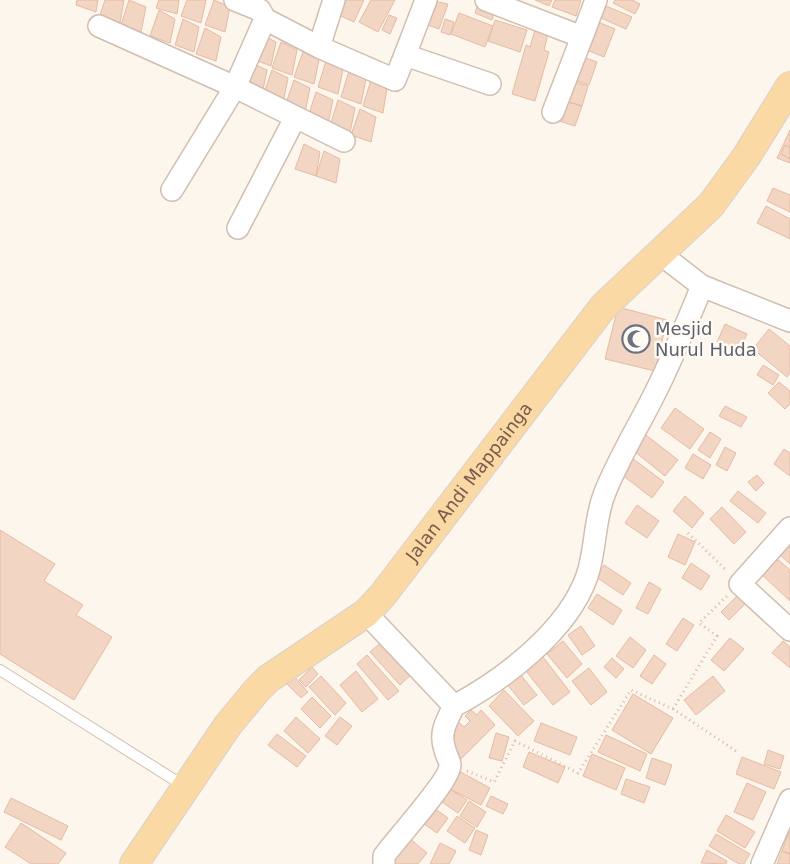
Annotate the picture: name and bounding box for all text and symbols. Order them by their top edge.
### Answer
place label: Mesjid Nurul Huda [655,318,757,360]
mosque icon: Mesjid Nurul Huda [621,324,651,354]
street label: Jalan Andi Mappainga [401,398,536,566]

